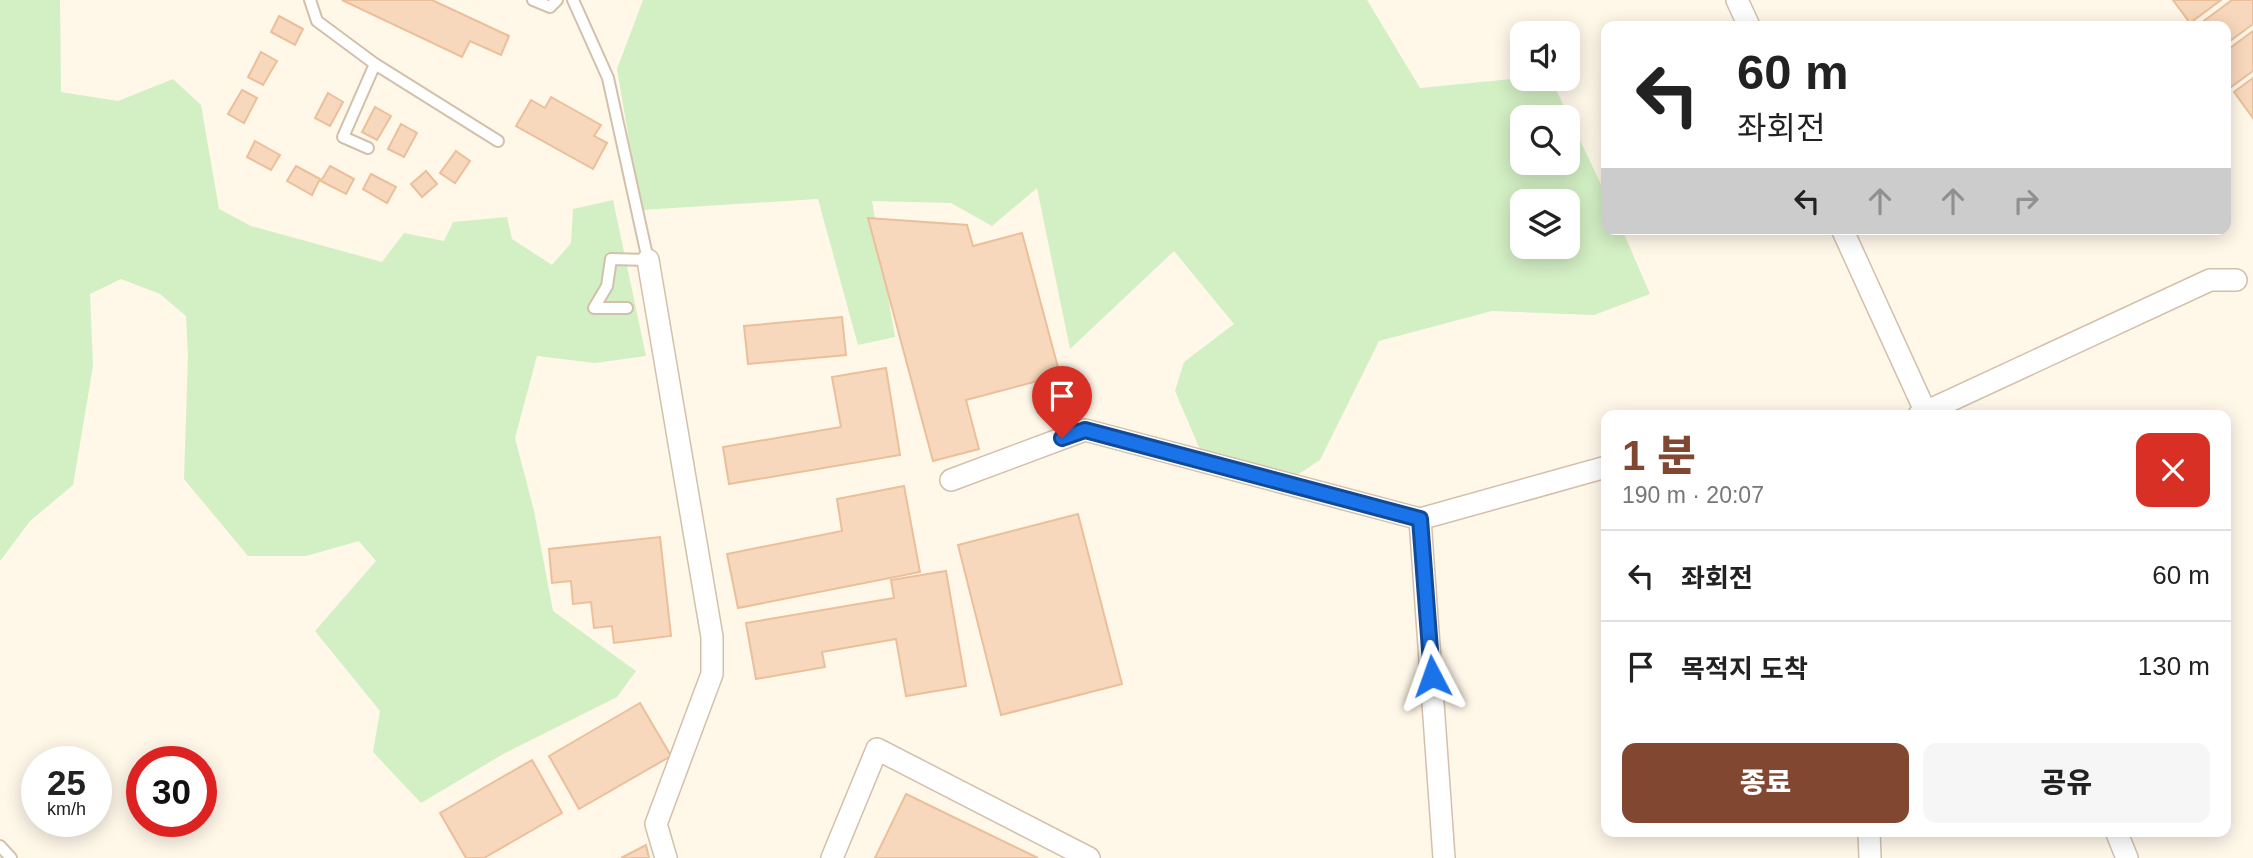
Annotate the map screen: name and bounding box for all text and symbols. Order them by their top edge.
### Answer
map controls [1510,21,1580,259]
button: sound [1510,21,1580,91]
text: 60 m [1737,45,1849,99]
icon: left [1622,49,1713,140]
button: search [1510,105,1580,175]
text: 좌회전 [1737,110,1825,146]
icon: left [1788,182,1826,220]
icon: ahead [1861,182,1899,220]
icon: ahead [1934,182,1972,220]
icon: right [2007,182,2045,220]
button: layers [1510,189,1580,259]
pin [1032,366,1092,438]
icon: arrive [1043,377,1081,415]
text: 1 분 [1622,432,1696,479]
button: close [2136,433,2210,507]
text: 190 m · 20:07 [1622,482,1764,508]
icon: left [1622,557,1660,595]
text: 60 m [2152,560,2210,590]
text: 좌회전 [1681,563,1753,593]
position arrow [1395,639,1469,713]
icon: arrive [1622,648,1660,686]
text: 130 m [2138,651,2210,681]
text: 목적지 도착 [1681,654,1808,684]
button: 종료 [1622,743,1909,823]
button: 공유 [1923,743,2210,823]
speed limit sign: 30 [126,746,217,837]
text: 25 [47,763,86,802]
text: km/h [47,799,86,819]

